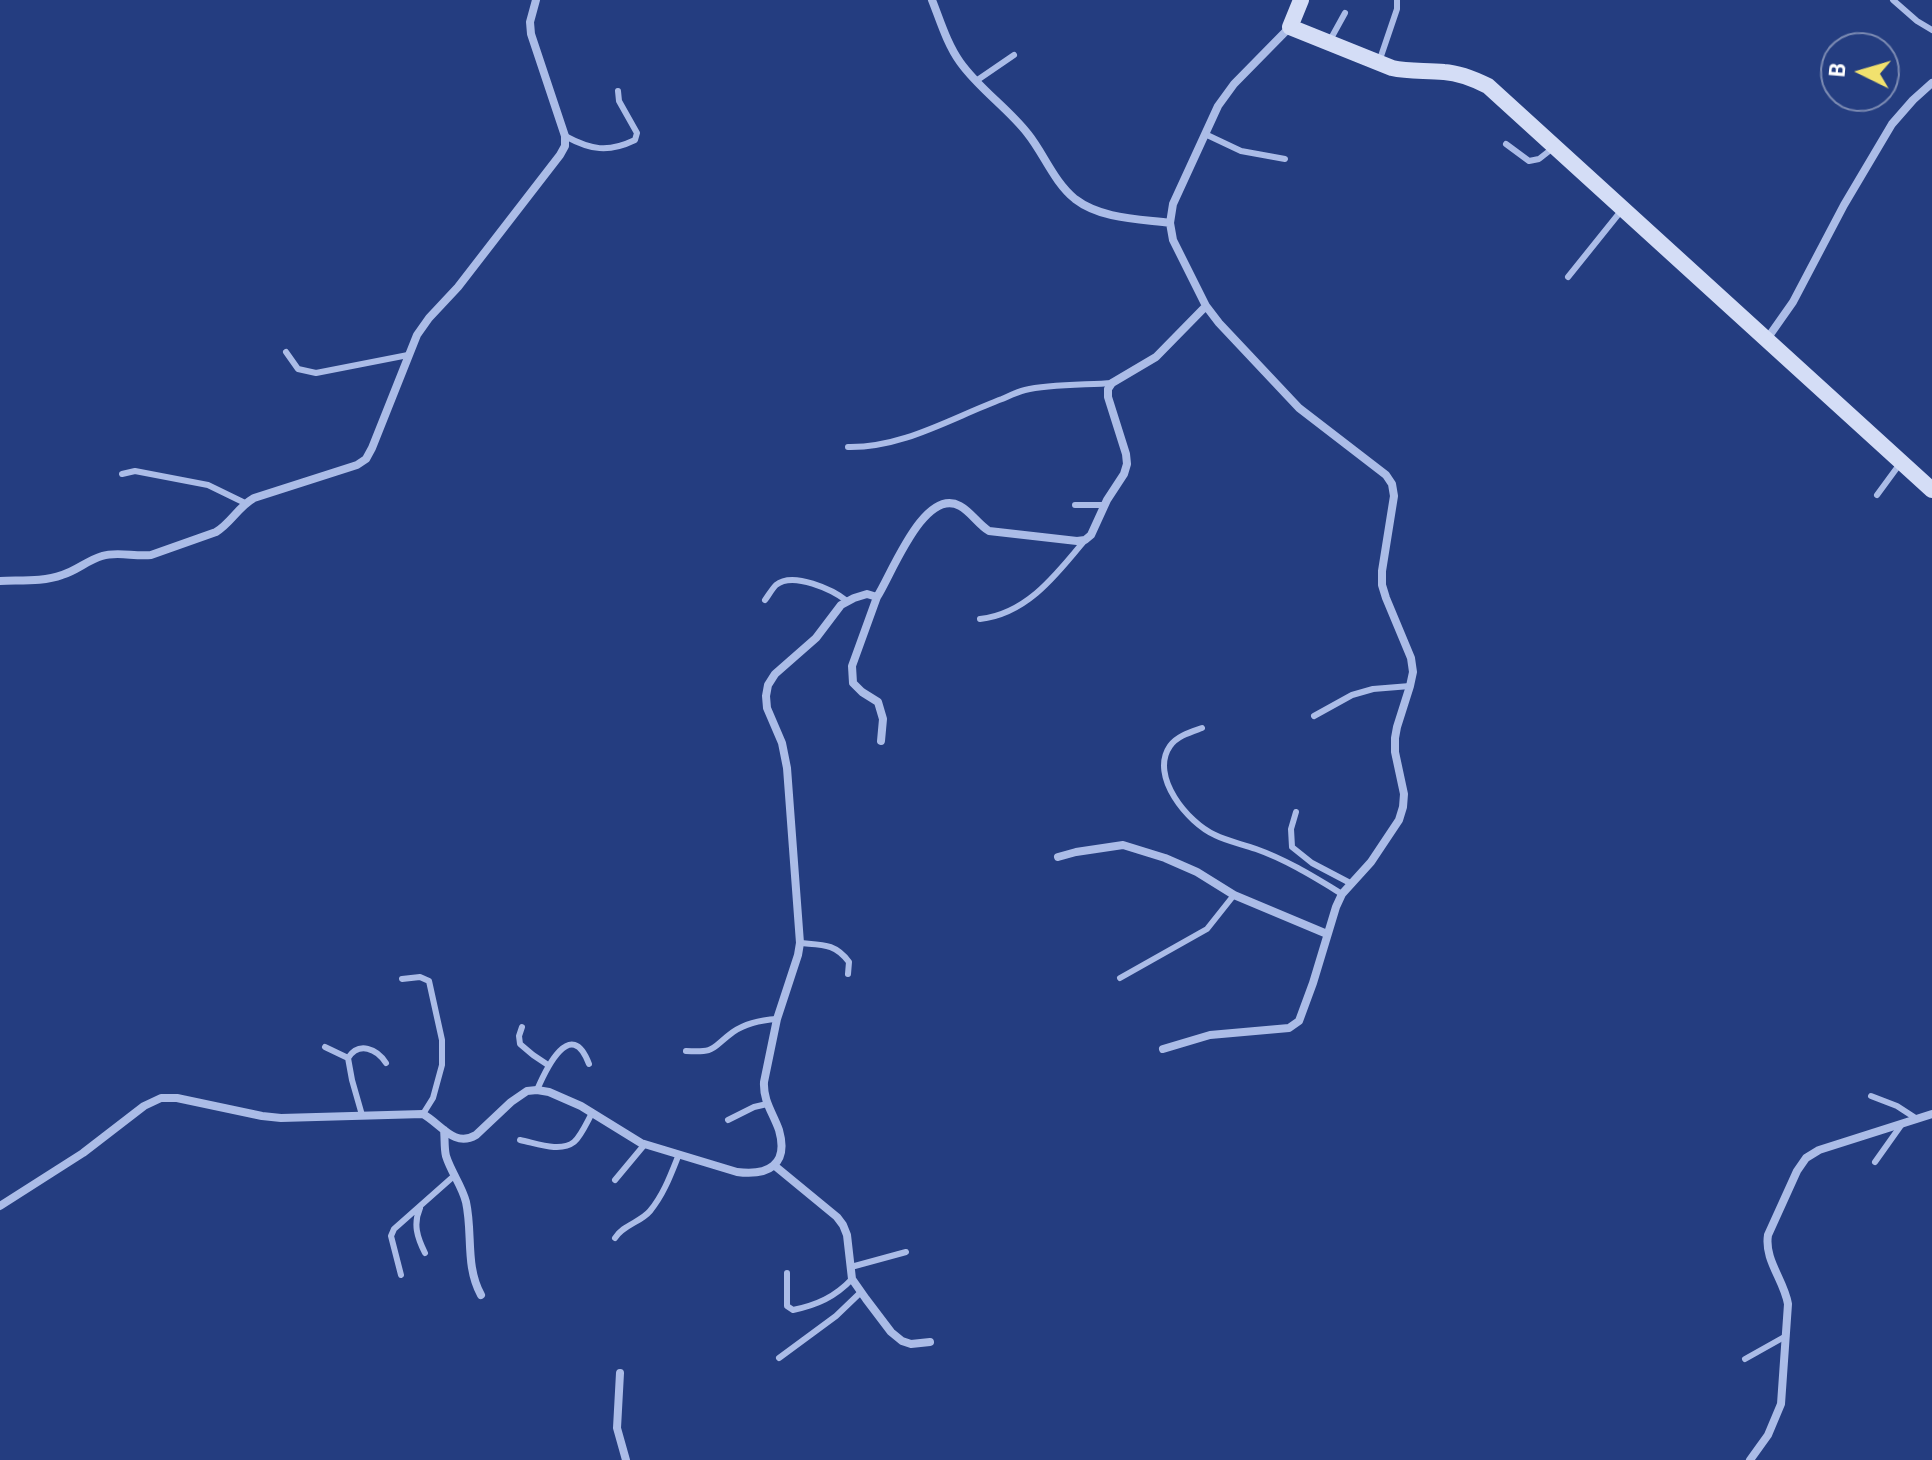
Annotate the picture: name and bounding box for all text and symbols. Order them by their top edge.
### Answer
north arrow [1820,32,1900,112]
text: B [1825,62,1851,78]

